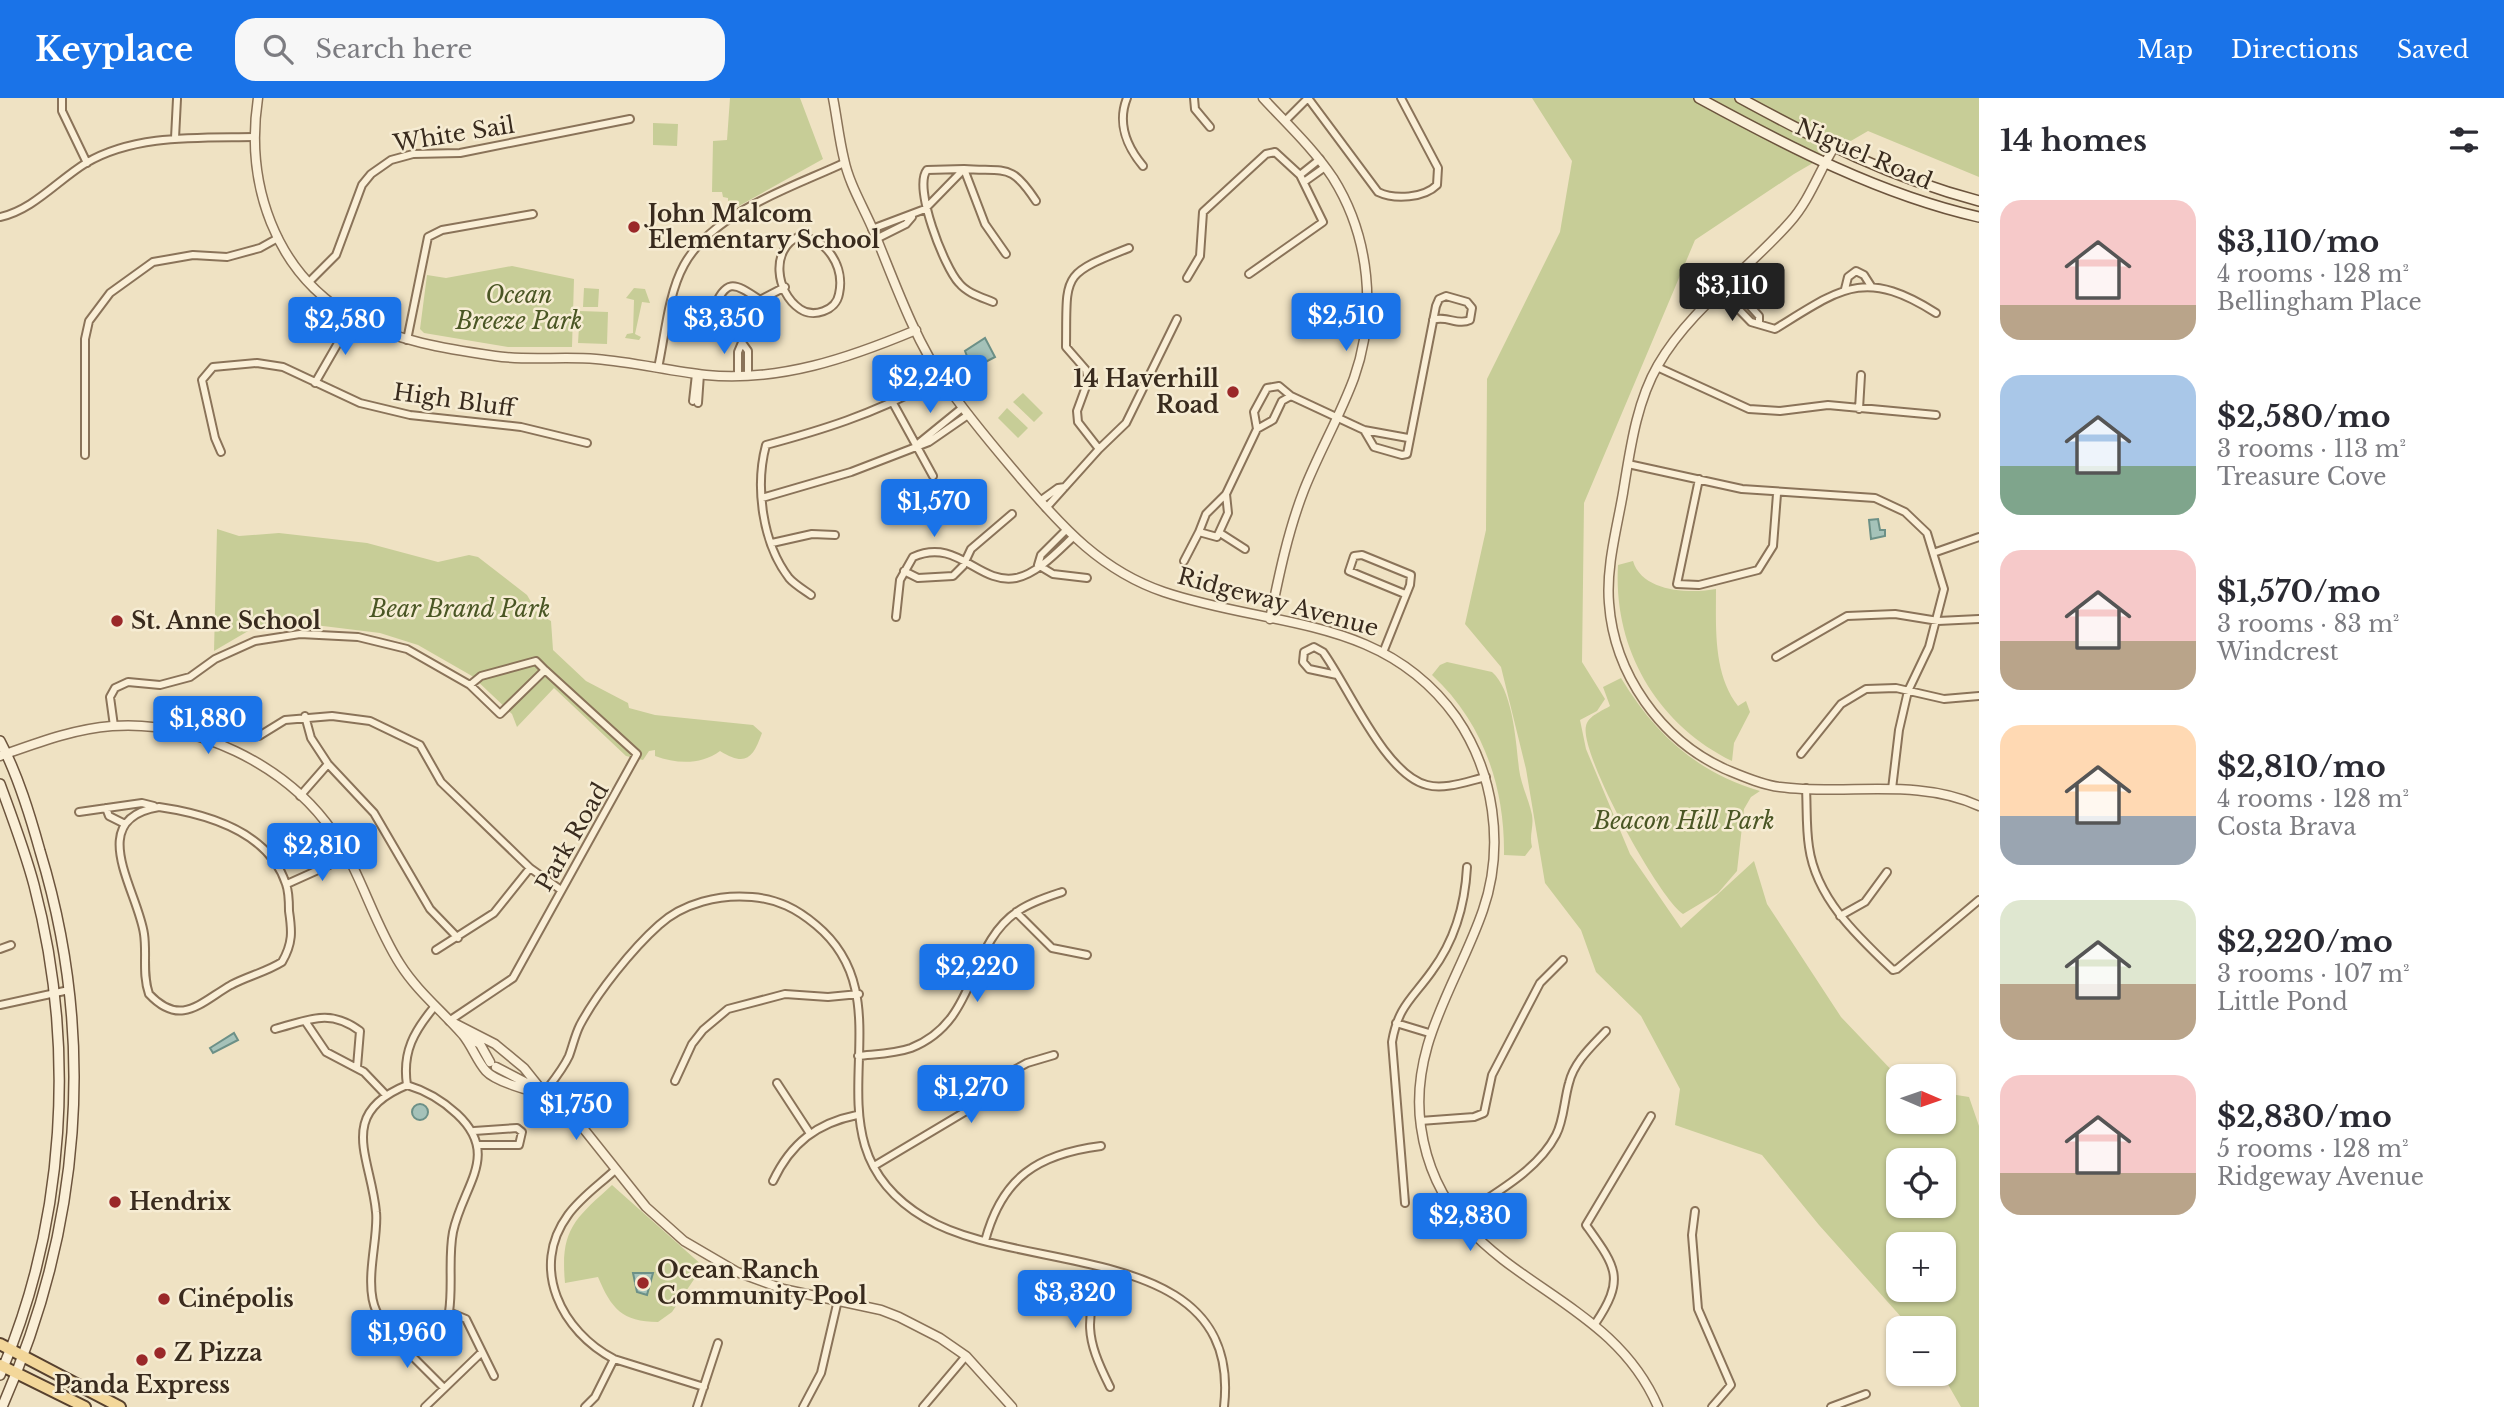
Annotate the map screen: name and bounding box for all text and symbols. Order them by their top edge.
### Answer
search box [235,18,725,81]
text: Keyplace [35,29,193,70]
icon: search [259,30,297,68]
text: Search here [315,33,472,65]
text: Map [2137,35,2193,64]
text: Directions [2231,35,2359,64]
text: Saved [2397,35,2469,64]
street label: White Sail [390,111,517,158]
street label: Niguel Road [1791,113,1937,195]
icon: filters [2445,121,2483,159]
text: 14 homes [2000,122,2147,159]
place label: John Malcom Elementary School [644,200,880,254]
marker: John Malcom Elementary School [626,219,642,235]
text: $3,110/mo [2217,223,2379,260]
icon: home [2056,228,2140,312]
text: 4 rooms · 128 m² [2217,260,2409,288]
pin: $3,110 [1675,264,1789,323]
text: $3,110 [1696,272,1768,300]
park label: Ocean Breeze Park [455,281,582,335]
text: Bellingham Place [2217,288,2422,316]
pin: $2,510 [1289,294,1403,353]
pin: $3,350 [667,296,781,356]
pin: $2,580 [288,298,402,357]
text: $2,510 [1308,302,1384,330]
text: $3,350 [683,305,765,333]
text: $2,580 [304,306,386,334]
pin: $2,240 [873,356,987,415]
text: $2,240 [888,364,972,392]
place label: 14 Haverhill Road [1073,365,1219,419]
street label: High Bluff [391,378,520,423]
marker: 14 Haverhill Road [1225,384,1241,400]
text: $2,580/mo [2217,398,2391,435]
icon: home [2056,403,2140,487]
text: 3 rooms · 113 m² [2217,435,2406,463]
text: Treasure Cove [2217,463,2387,491]
pin: $1,570 [877,480,991,539]
text: $1,570 [897,488,971,516]
street label: Ridgeway Avenue [1174,562,1382,642]
text: $1,570/mo [2217,573,2381,610]
icon: home [2056,578,2140,662]
park label: Bear Brand Park [369,595,550,623]
place label: St. Anne School [131,607,321,635]
text: 3 rooms · 83 m² [2217,610,2399,638]
marker: St. Anne School [109,613,125,629]
text: Windcrest [2217,638,2338,666]
pin: $1,880 [151,696,265,756]
text: $1,880 [169,705,247,733]
text: $2,810/mo [2217,748,2386,785]
icon: home [2056,753,2140,837]
street label: Park Road [530,778,614,896]
text: 4 rooms · 128 m² [2217,785,2409,813]
park label: Beacon Hill Park [1593,807,1774,835]
text: Costa Brava [2217,813,2356,841]
pin: $2,810 [265,824,379,883]
text: $2,810 [283,832,361,860]
text: $2,220/mo [2217,923,2393,960]
icon: home [2056,928,2140,1012]
pin: $2,220 [920,944,1034,1004]
text: $2,220 [935,953,1019,981]
text: 3 rooms · 107 m² [2217,960,2410,988]
text: Little Pond [2217,988,2348,1016]
north arrow [1886,1064,1956,1134]
map controls [1886,1064,1956,1386]
pin: $1,270 [914,1066,1028,1125]
text: $1,270 [933,1074,1009,1102]
pin: $1,750 [519,1082,633,1142]
text: $1,750 [539,1091,613,1119]
text: $2,830/mo [2217,1098,2392,1135]
icon: home [2056,1103,2140,1187]
text: 5 rooms · 128 m² [2217,1135,2409,1163]
button: locate [1886,1148,1956,1218]
text: Ridgeway Avenue [2217,1163,2424,1191]
place label: Hendrix [129,1188,231,1216]
marker: Hendrix [107,1194,123,1210]
pin: $2,830 [1413,1194,1527,1253]
text: $2,830 [1429,1202,1511,1230]
button: + [1886,1232,1956,1302]
place label: Ocean Ranch Community Pool [657,1256,867,1310]
pin: $3,320 [1018,1270,1132,1330]
marker: Ocean Ranch Community Pool [635,1275,651,1291]
text: $3,320 [1034,1279,1116,1307]
place label: Cinépolis [178,1285,294,1313]
marker: Cinépolis [156,1291,172,1307]
pin: $1,960 [350,1310,464,1370]
button: − [1886,1316,1956,1386]
text: $1,960 [367,1319,447,1347]
place label: Z Pizza [174,1339,263,1367]
marker: Z Pizza [152,1345,168,1361]
marker: Panda Express [134,1352,150,1368]
place label: Panda Express [54,1371,230,1399]

